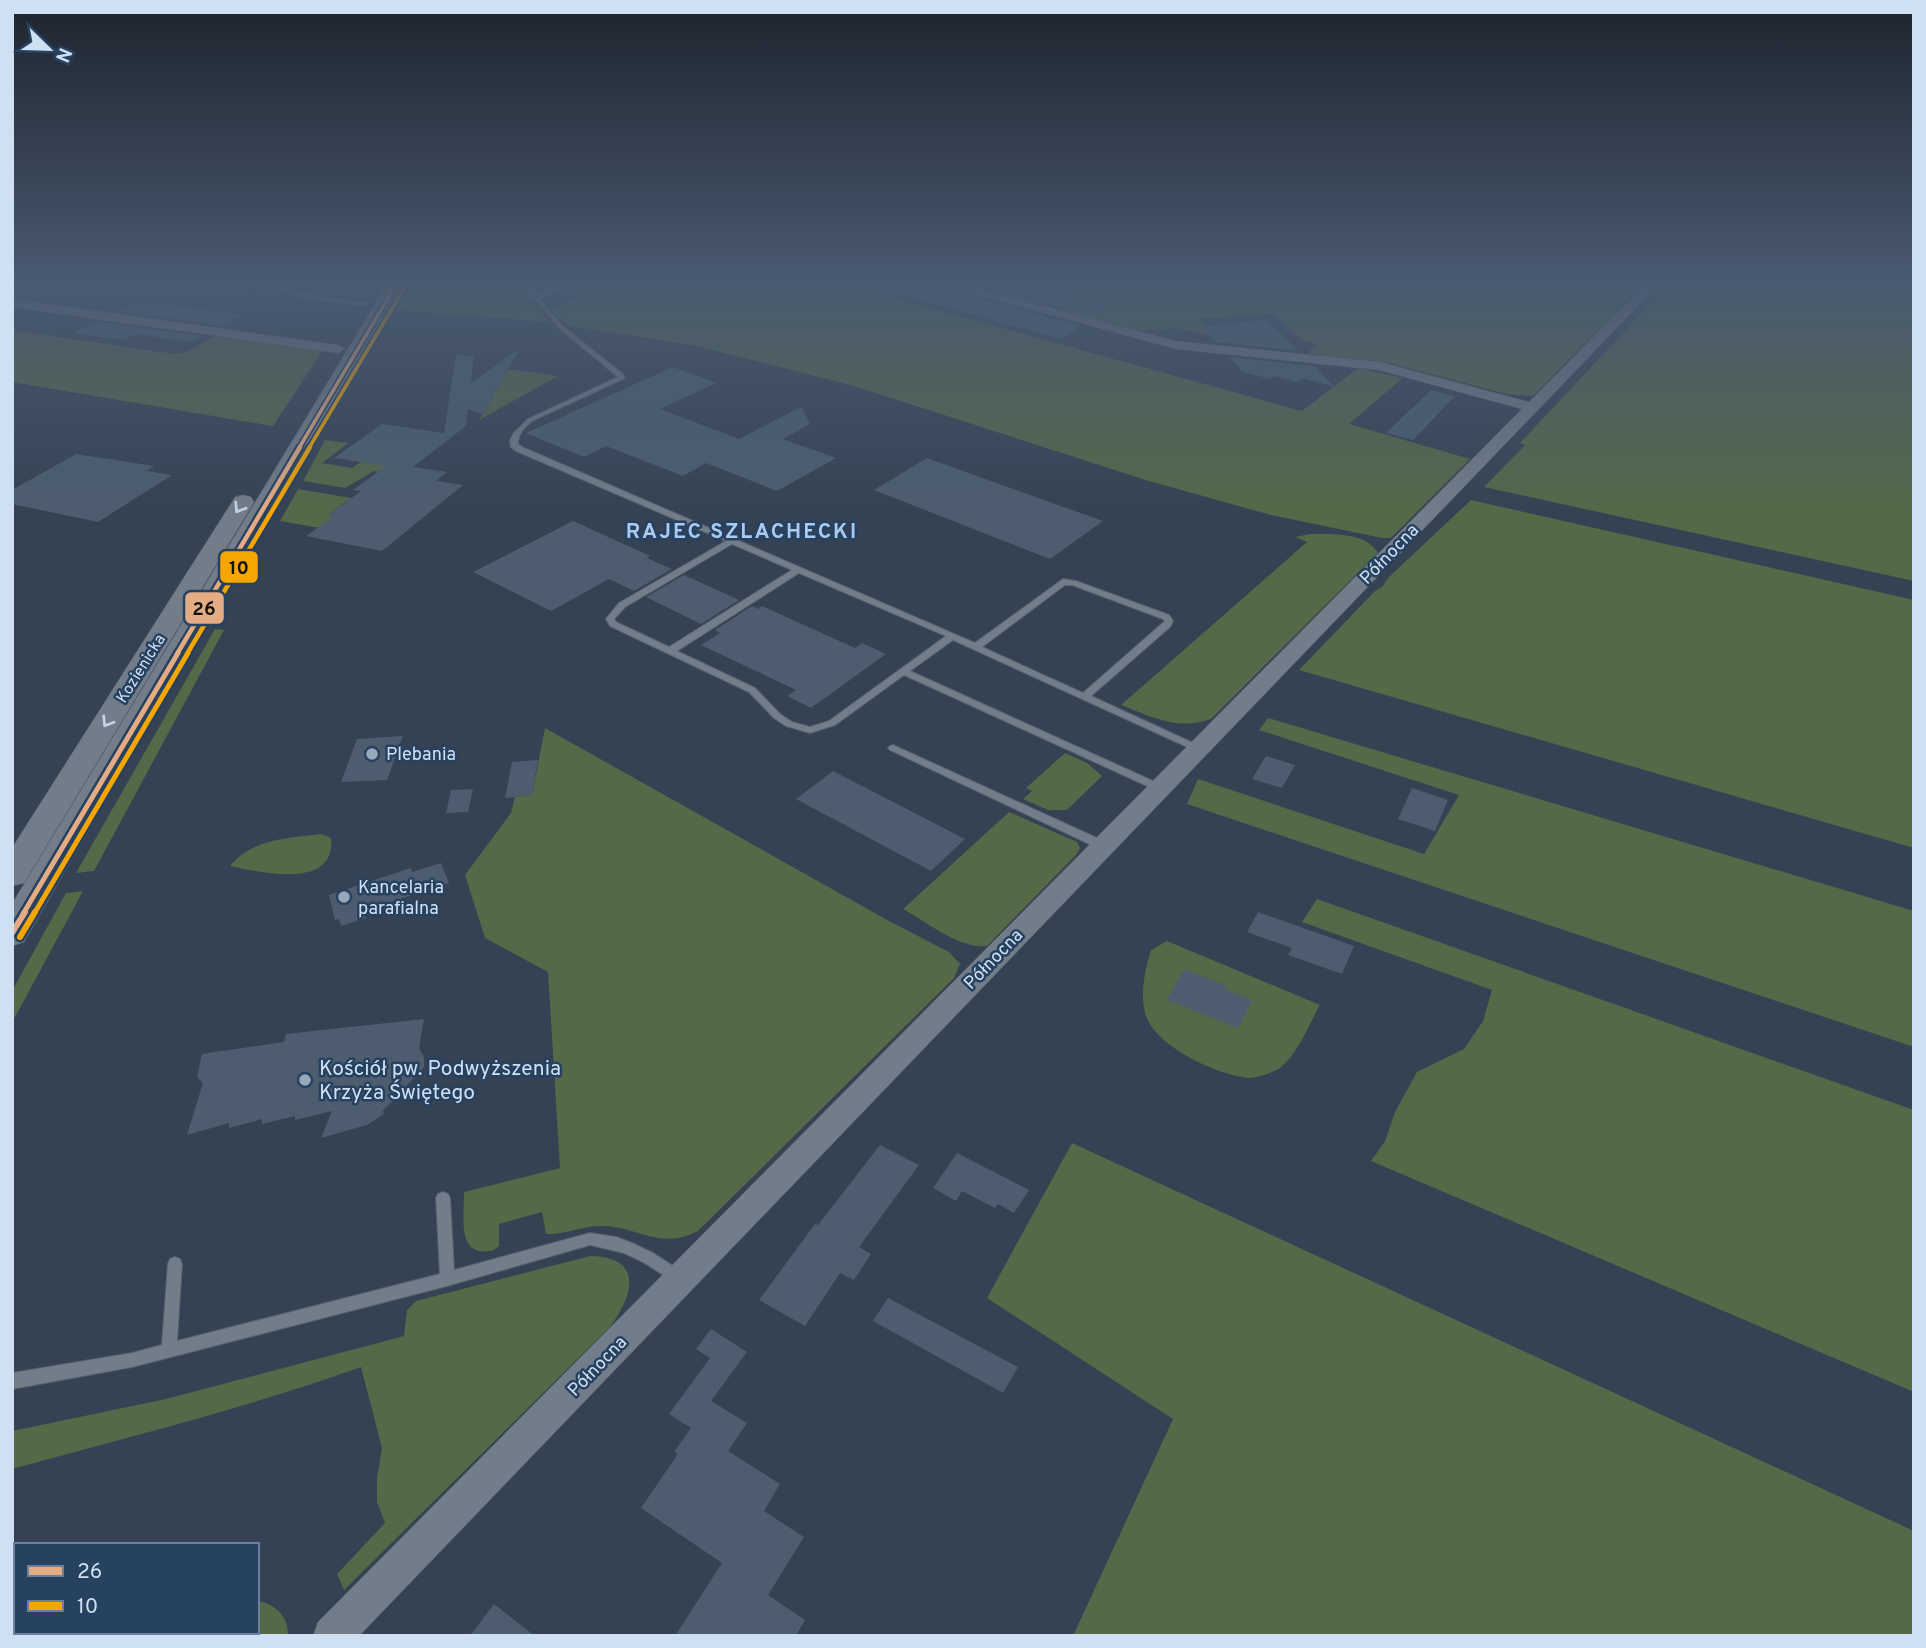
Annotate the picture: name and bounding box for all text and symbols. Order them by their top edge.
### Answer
north arrow [14,14,84,84]
text: N [49,44,77,66]
one-way arrow [235,501,248,514]
district label: RAJEC SZLACHECKI [626,519,858,546]
street label: Północna [1356,520,1425,590]
line badge: 10 [219,550,259,584]
text: 10 [229,557,249,581]
line badge: 26 [184,591,225,625]
text: 26 [192,598,216,622]
street label: Kozienicka [113,631,171,707]
one-way arrow [102,715,115,728]
place label: Plebania [386,744,456,767]
marker: Plebania [364,746,380,762]
place label: Kancelaria parafialna [358,877,444,921]
marker: Kancelaria parafialna [336,889,352,905]
street label: Północna [960,925,1029,995]
place label: Kościół pw. Podwyższenia Krzyża Świętego [319,1056,561,1107]
marker: Kościół pw. Podwyższenia Krzyża Świętego [297,1072,313,1088]
street label: Północna [564,1332,633,1402]
legend [14,1543,259,1634]
text: 26 [77,1559,102,1586]
text: 10 [77,1594,98,1621]

